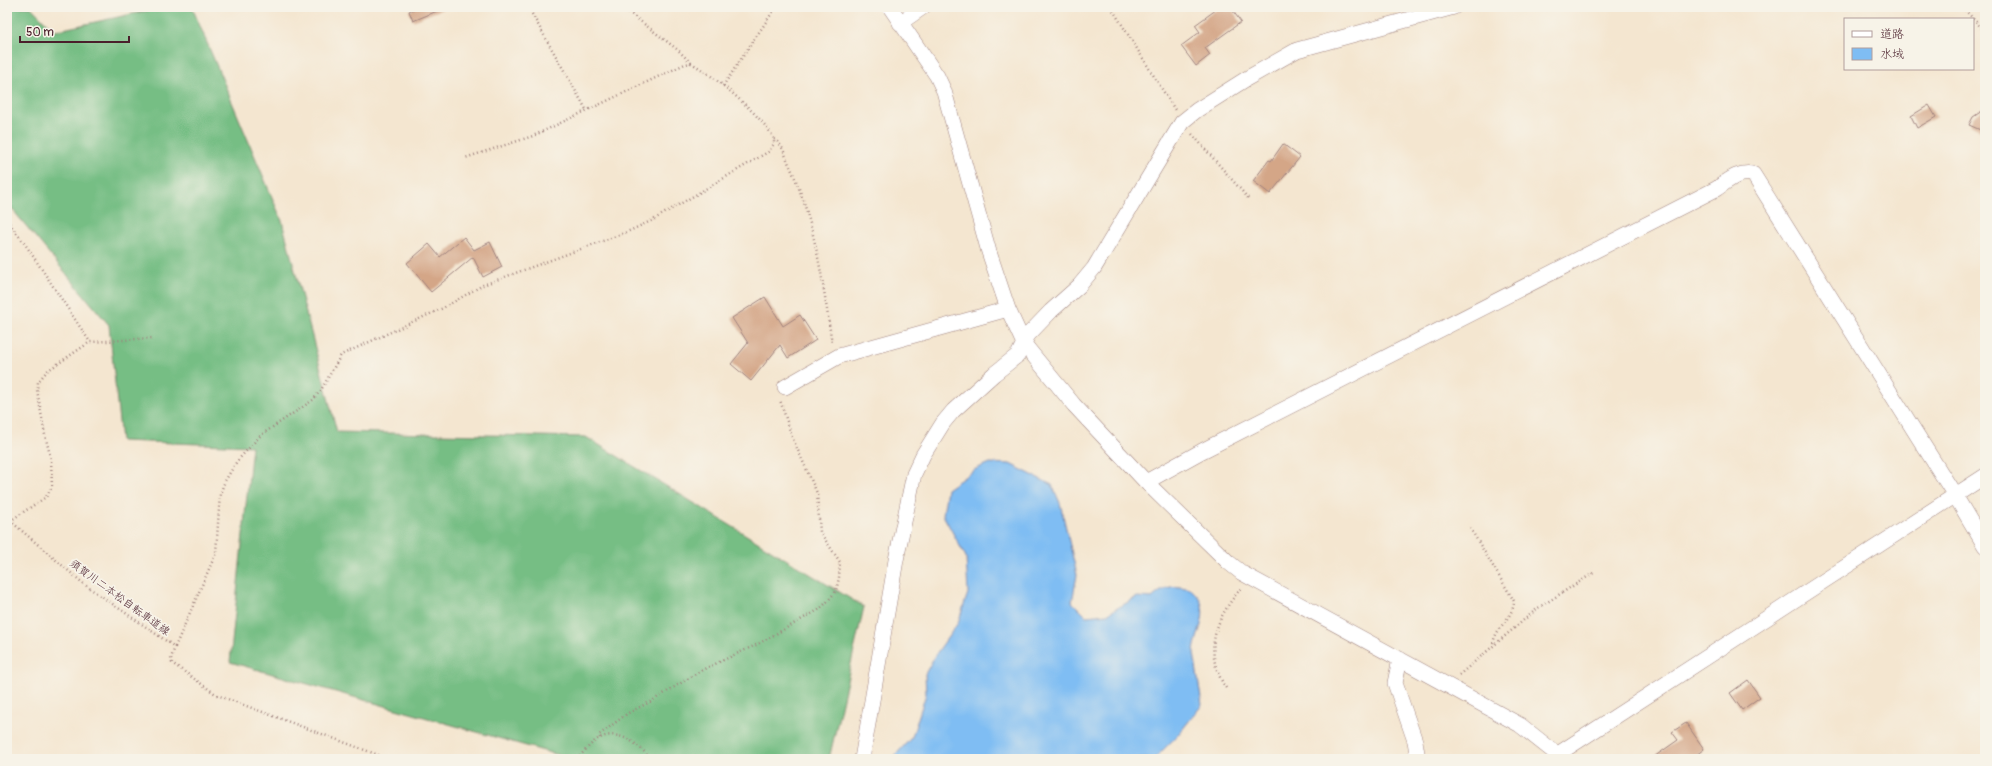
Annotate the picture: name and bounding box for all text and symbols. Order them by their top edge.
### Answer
scale bar [20,18,129,44]
legend [1844,18,1974,70]
text: 50 m [26,25,54,40]
text: 道路 [1880,27,1904,42]
text: 水域 [1880,47,1904,62]
street label: 須賀川二本松自転車道線 [67,557,172,638]

